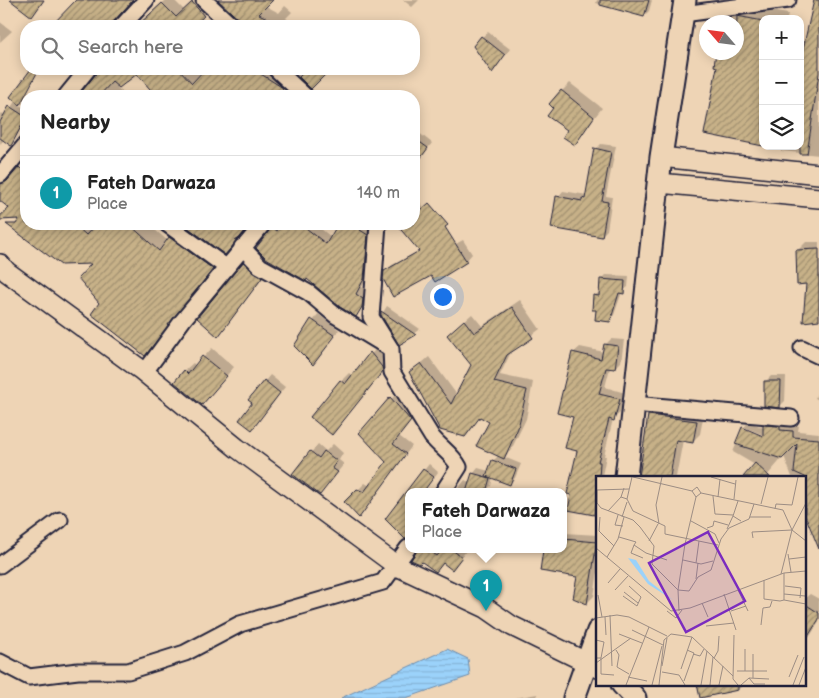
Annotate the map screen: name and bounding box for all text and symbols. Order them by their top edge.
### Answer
north arrow [699,15,744,60]
map controls [759,15,804,150]
button: + [759,15,804,60]
search box [20,20,420,75]
icon: search [38,34,66,62]
text: Search here [78,36,183,59]
button: − [759,60,804,105]
button: layers [759,105,804,150]
text: Nearby [40,110,110,135]
text: Fateh Darwaza [87,172,216,195]
text: 1 [53,184,59,203]
text: 140 m [357,184,400,203]
text: Place [87,195,128,214]
your location [430,284,456,310]
inset map [596,476,806,686]
popup [405,488,567,553]
text: Fateh Darwaza [421,500,551,523]
text: Place [421,523,462,542]
pin: 1 [470,570,502,611]

